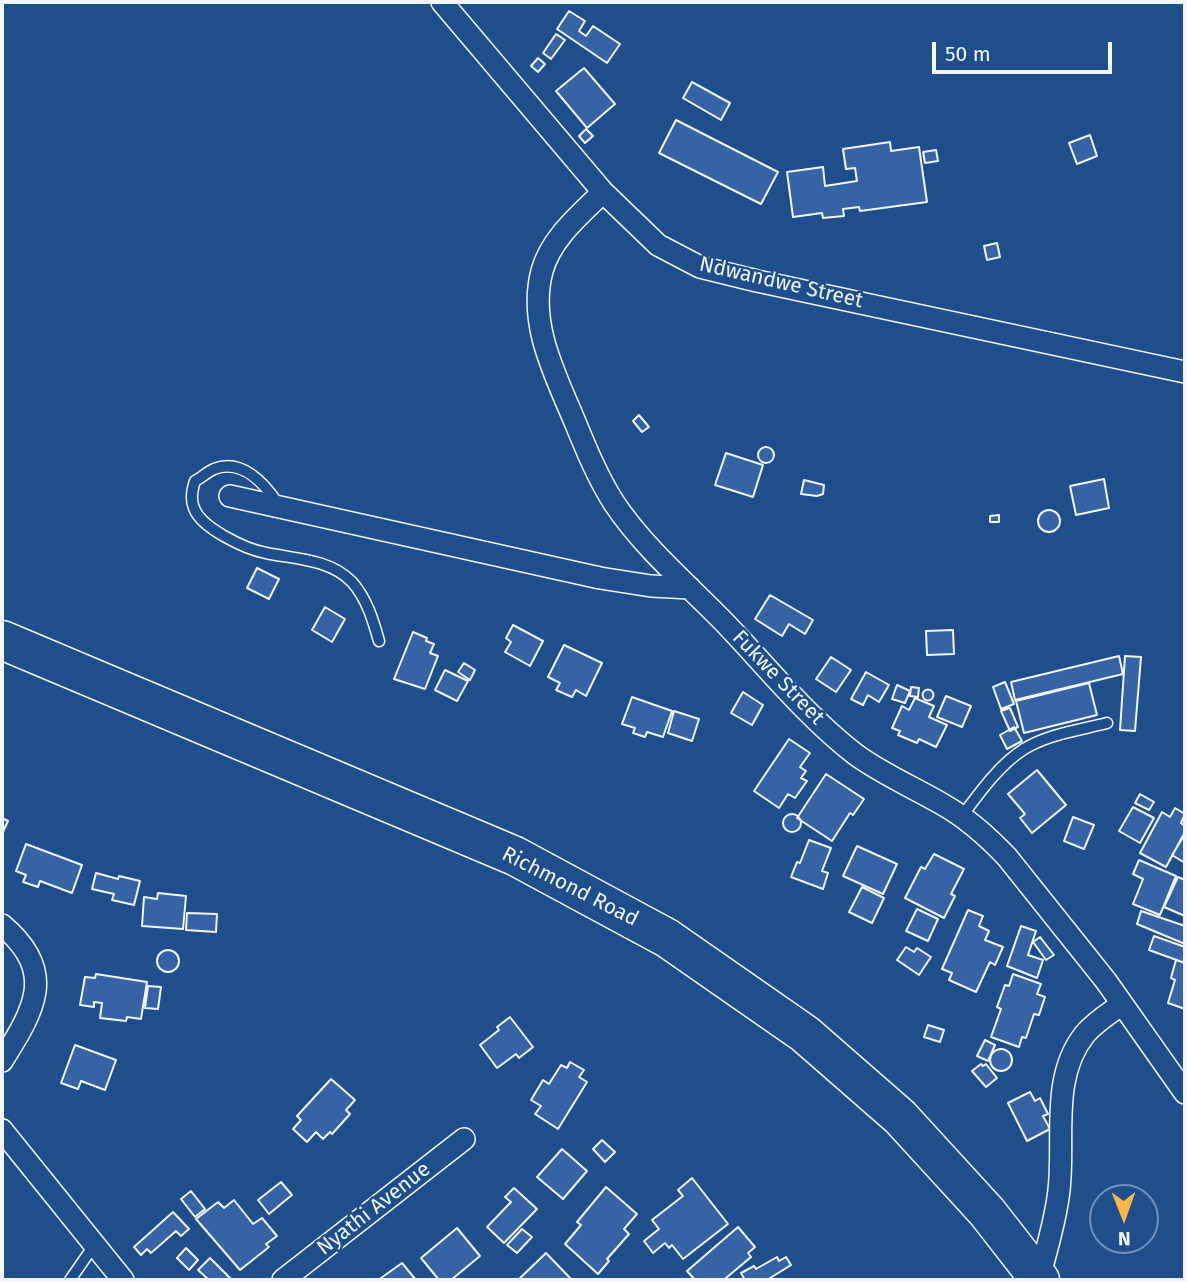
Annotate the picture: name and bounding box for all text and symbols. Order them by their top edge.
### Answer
scale bar [935,28,1115,72]
text: 50 m [945,41,991,67]
street label: Ndwandwe Street [697,252,865,314]
street label: Fukwe Street [727,626,829,730]
street label: Richmond Road [497,842,643,932]
street label: Nyathi Avenue [312,1157,436,1261]
north arrow [1089,1184,1159,1254]
text: N [1118,1227,1131,1250]

